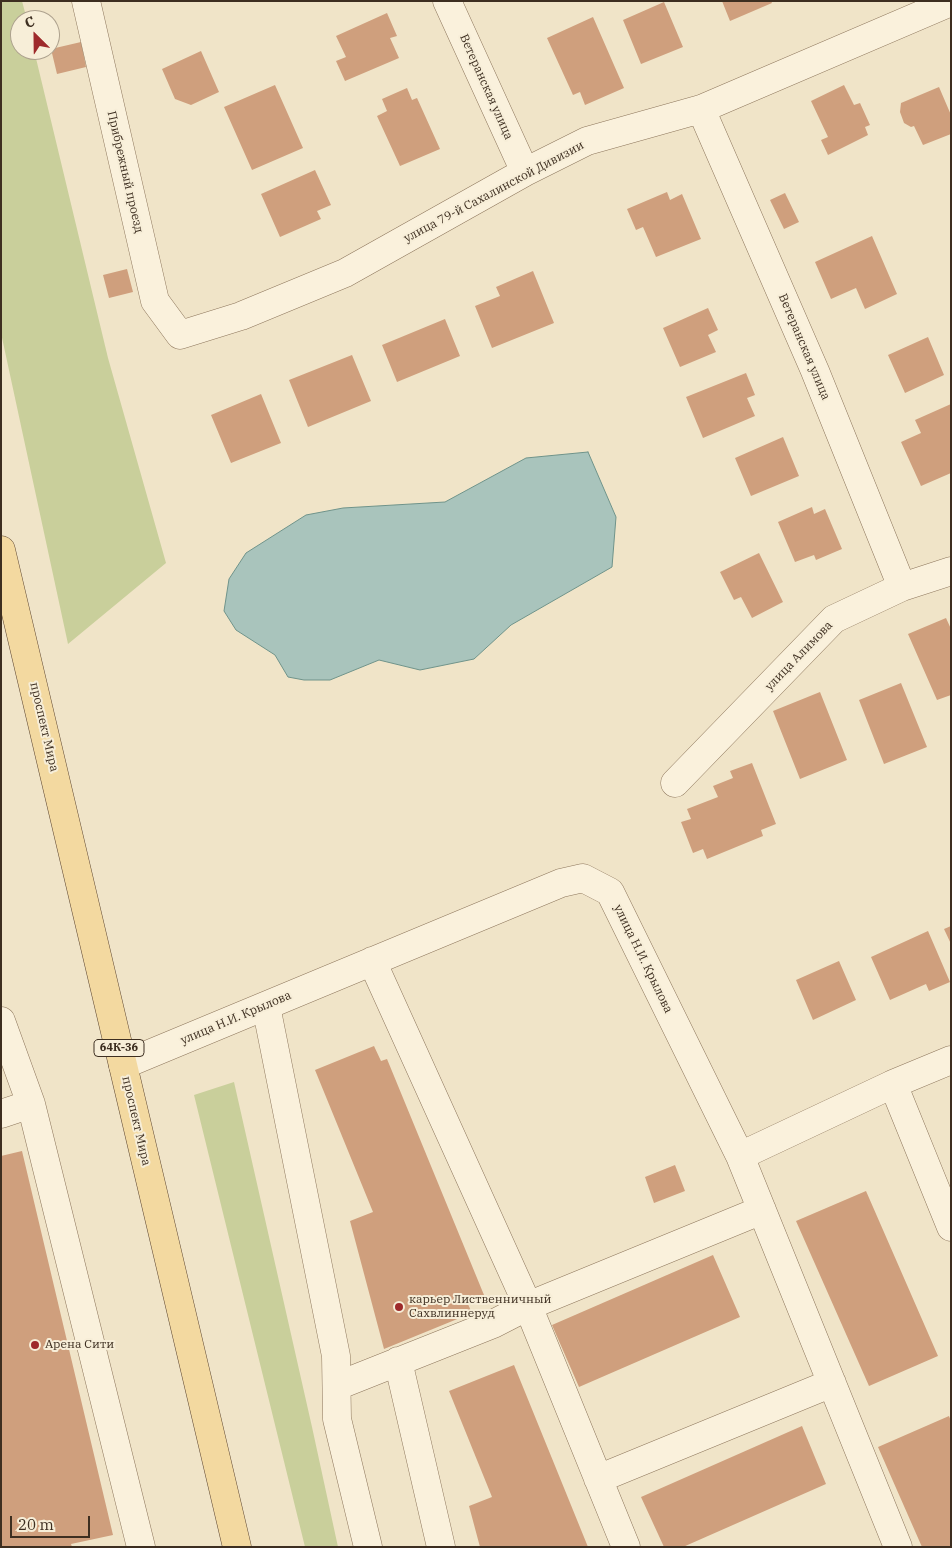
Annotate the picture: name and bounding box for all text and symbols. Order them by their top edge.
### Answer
north arrow [10,10,60,60]
text: С [22,12,37,32]
street label: Ветеранская улица [456,32,516,142]
street label: Прибрежный проезд [104,110,146,234]
street label: улица 79-й Сахалинской Дивизии [401,138,587,246]
street label: Ветеранская улица [775,292,833,402]
street label: улица Алимова [762,618,836,694]
street label: проспект Мира [27,681,61,773]
street label: улица Н.И. Крылова [610,902,676,1016]
street label: улица Н.И. Крылова [178,988,294,1048]
road number: 64К-36 [94,1040,144,1056]
street label: проспект Мира [119,1075,153,1167]
place label: карьер Лиственничный Сахвлиннеруд [409,1293,552,1321]
marker: карьер Лиственничный Сахвлиннеруд [393,1301,405,1313]
place label: Арена Сити [45,1338,114,1352]
marker: Арена Сити [29,1339,41,1351]
scale bar [12,1506,92,1538]
text: 20 m [18,1515,54,1534]

